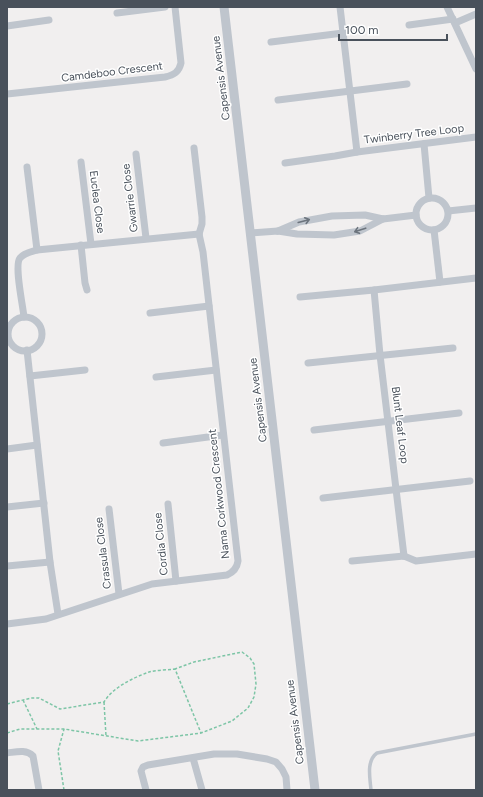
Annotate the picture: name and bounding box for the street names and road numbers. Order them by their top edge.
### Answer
street label: Capensis Avenue [209,35,233,121]
street label: Camdeboo Crescent [60,59,164,85]
street label: Twinberry Tree Loop [363,121,465,147]
street label: Gwarrie Close [119,163,141,233]
street label: Euclea Close [87,170,107,234]
street label: Capensis Avenue [246,357,270,443]
street label: Blunt Leaf Loop [389,386,411,465]
street label: Nama Corkwood Crescent [206,428,232,560]
street label: Cordia Close [151,512,171,576]
street label: Crassula Close [92,516,114,590]
street label: Capensis Avenue [283,679,307,765]

